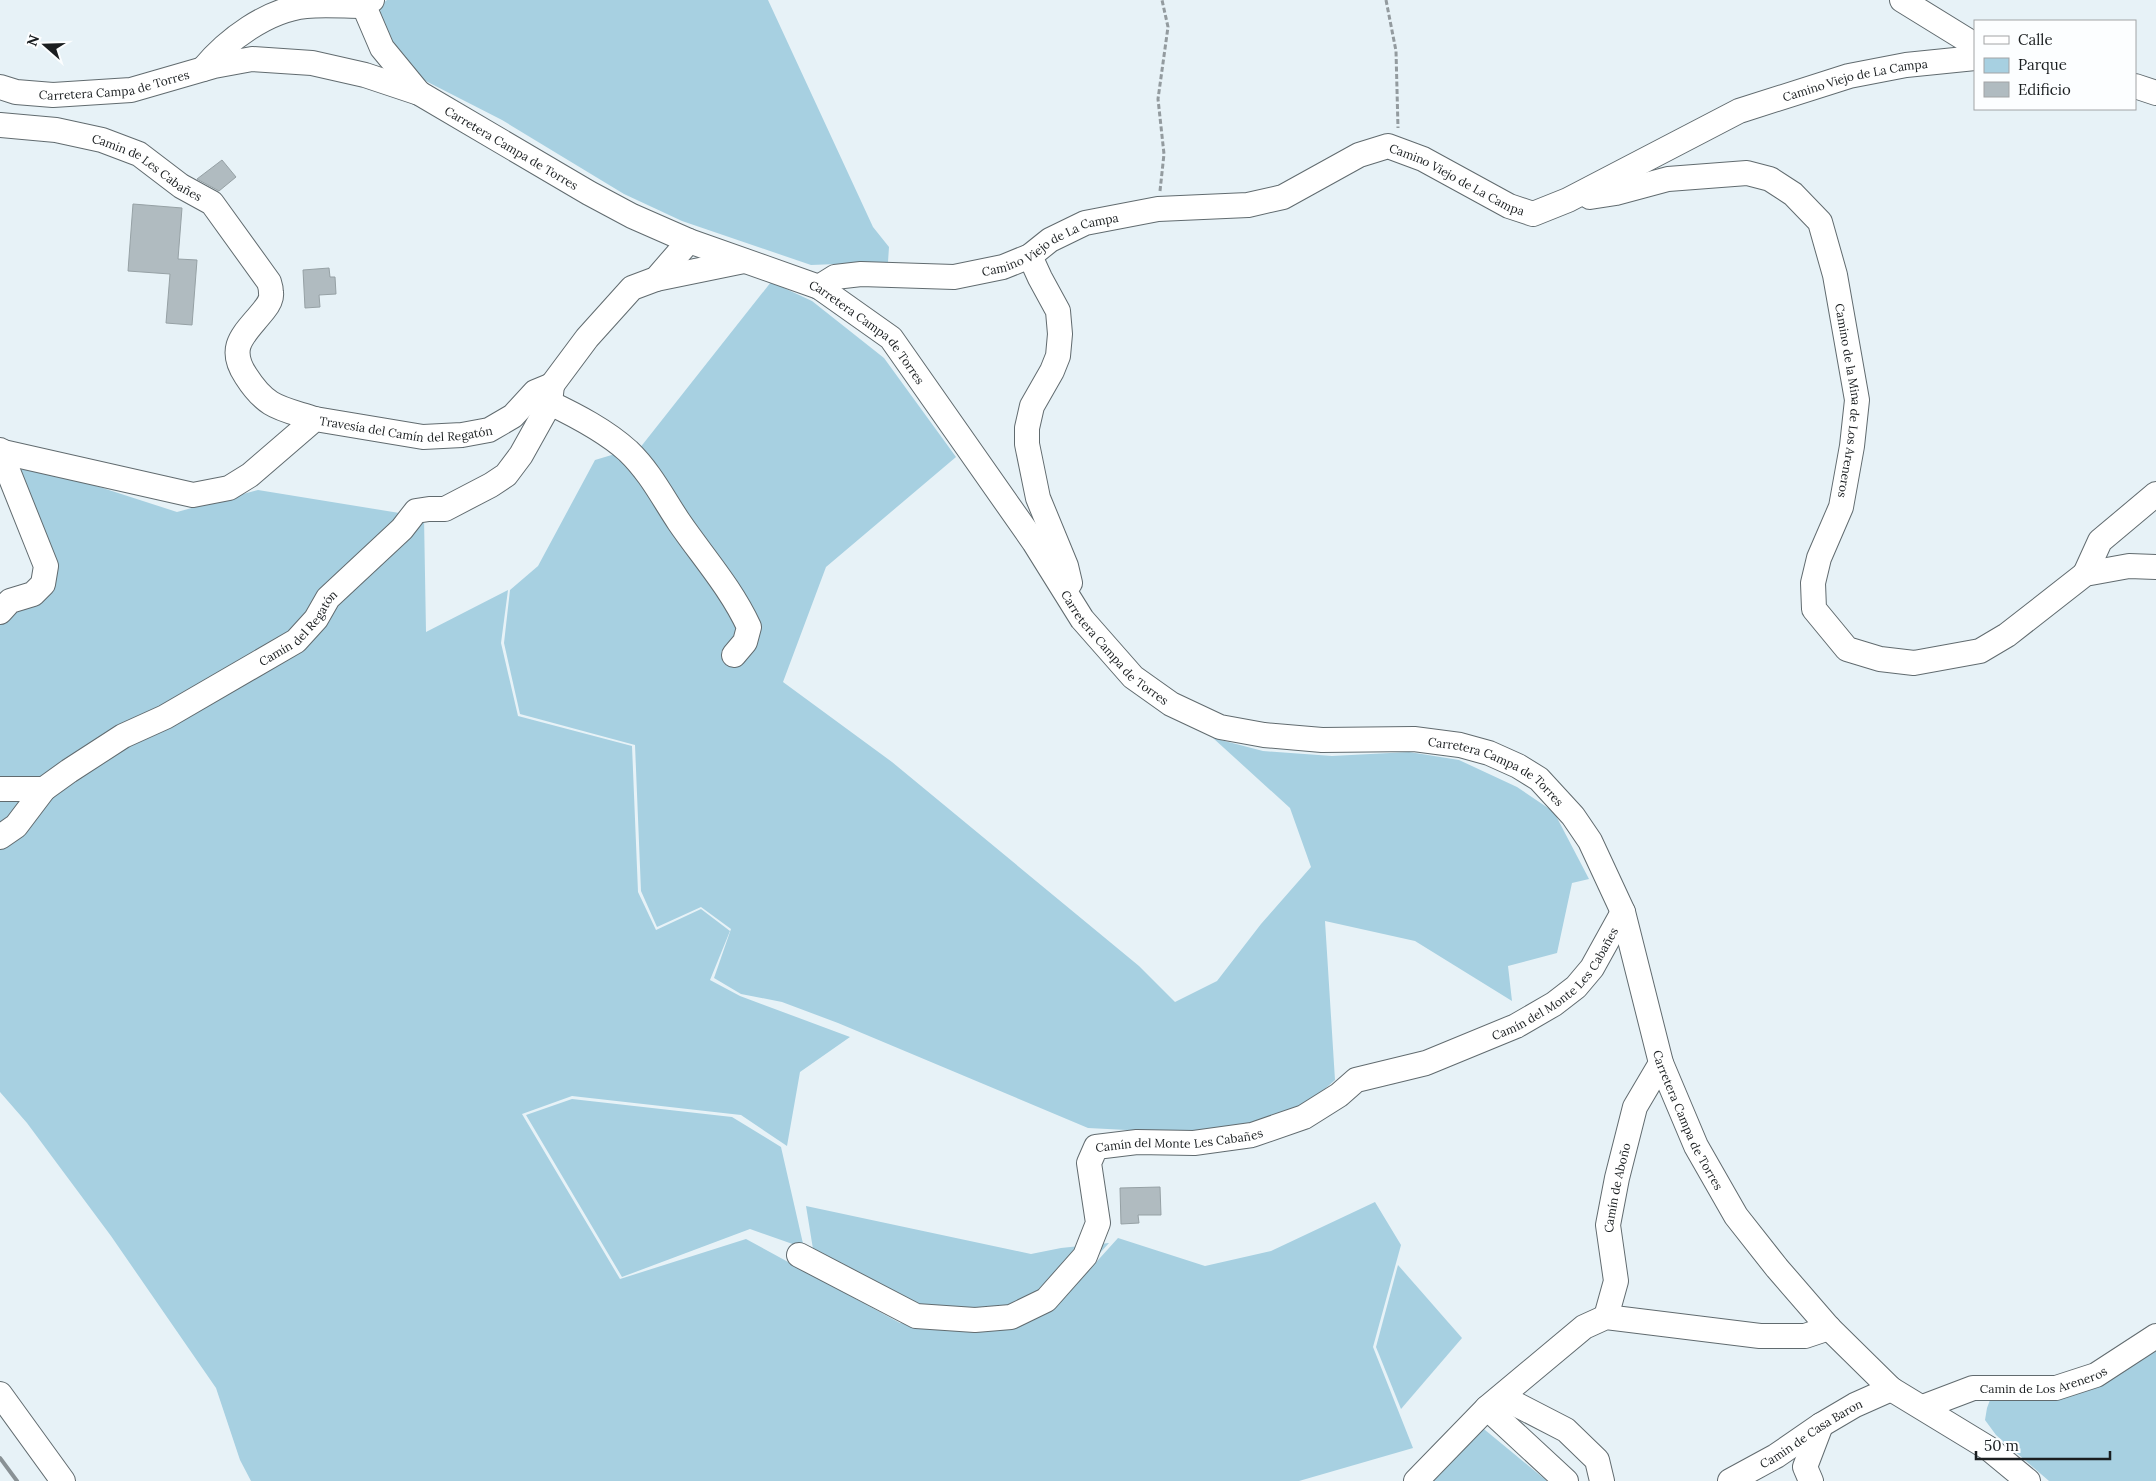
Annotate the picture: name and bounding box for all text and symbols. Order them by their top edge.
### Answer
north arrow [20,20,70,70]
legend [1974,20,2136,110]
text: Calle [2018,30,2053,49]
text: N [22,32,43,49]
street label: Camino Viejo de La Campa [1781,55,1928,104]
text: Parque [2018,55,2067,74]
street label: Carretera Campa de Torres [38,66,191,103]
text: Edificio [2018,80,2071,99]
street label: Carretera Campa de Torres [442,102,581,193]
street label: Camin de Les Cabañes [91,131,205,204]
street label: Camino Viejo de La Campa [1387,140,1527,218]
street label: Camino Viejo de La Campa [980,209,1120,279]
street label: Carretera Campa de Torres [807,277,929,387]
street label: Camino de la Mina de Los Areneros [1833,302,1865,500]
street label: Travesía del Camín del Regatón [318,412,494,445]
street label: Camín del Regatón [256,586,340,669]
street label: Carretera Campa de Torres [1058,587,1172,708]
street label: Carretera Campa de Torres [1427,733,1568,809]
street label: Camín del Monte Les Cabañes [1489,924,1621,1043]
street label: Carretera Campa de Torres [1651,1048,1727,1193]
street label: Camín del Monte Les Cabañes [1095,1124,1265,1155]
street label: Camín de Aboño [1600,1141,1633,1234]
street label: Camin de Los Areneros [1980,1362,2110,1396]
street label: Camin de Casa Baron [1757,1395,1864,1471]
scale bar [1976,1428,2110,1460]
text: 50 m [1984,1436,2019,1455]

